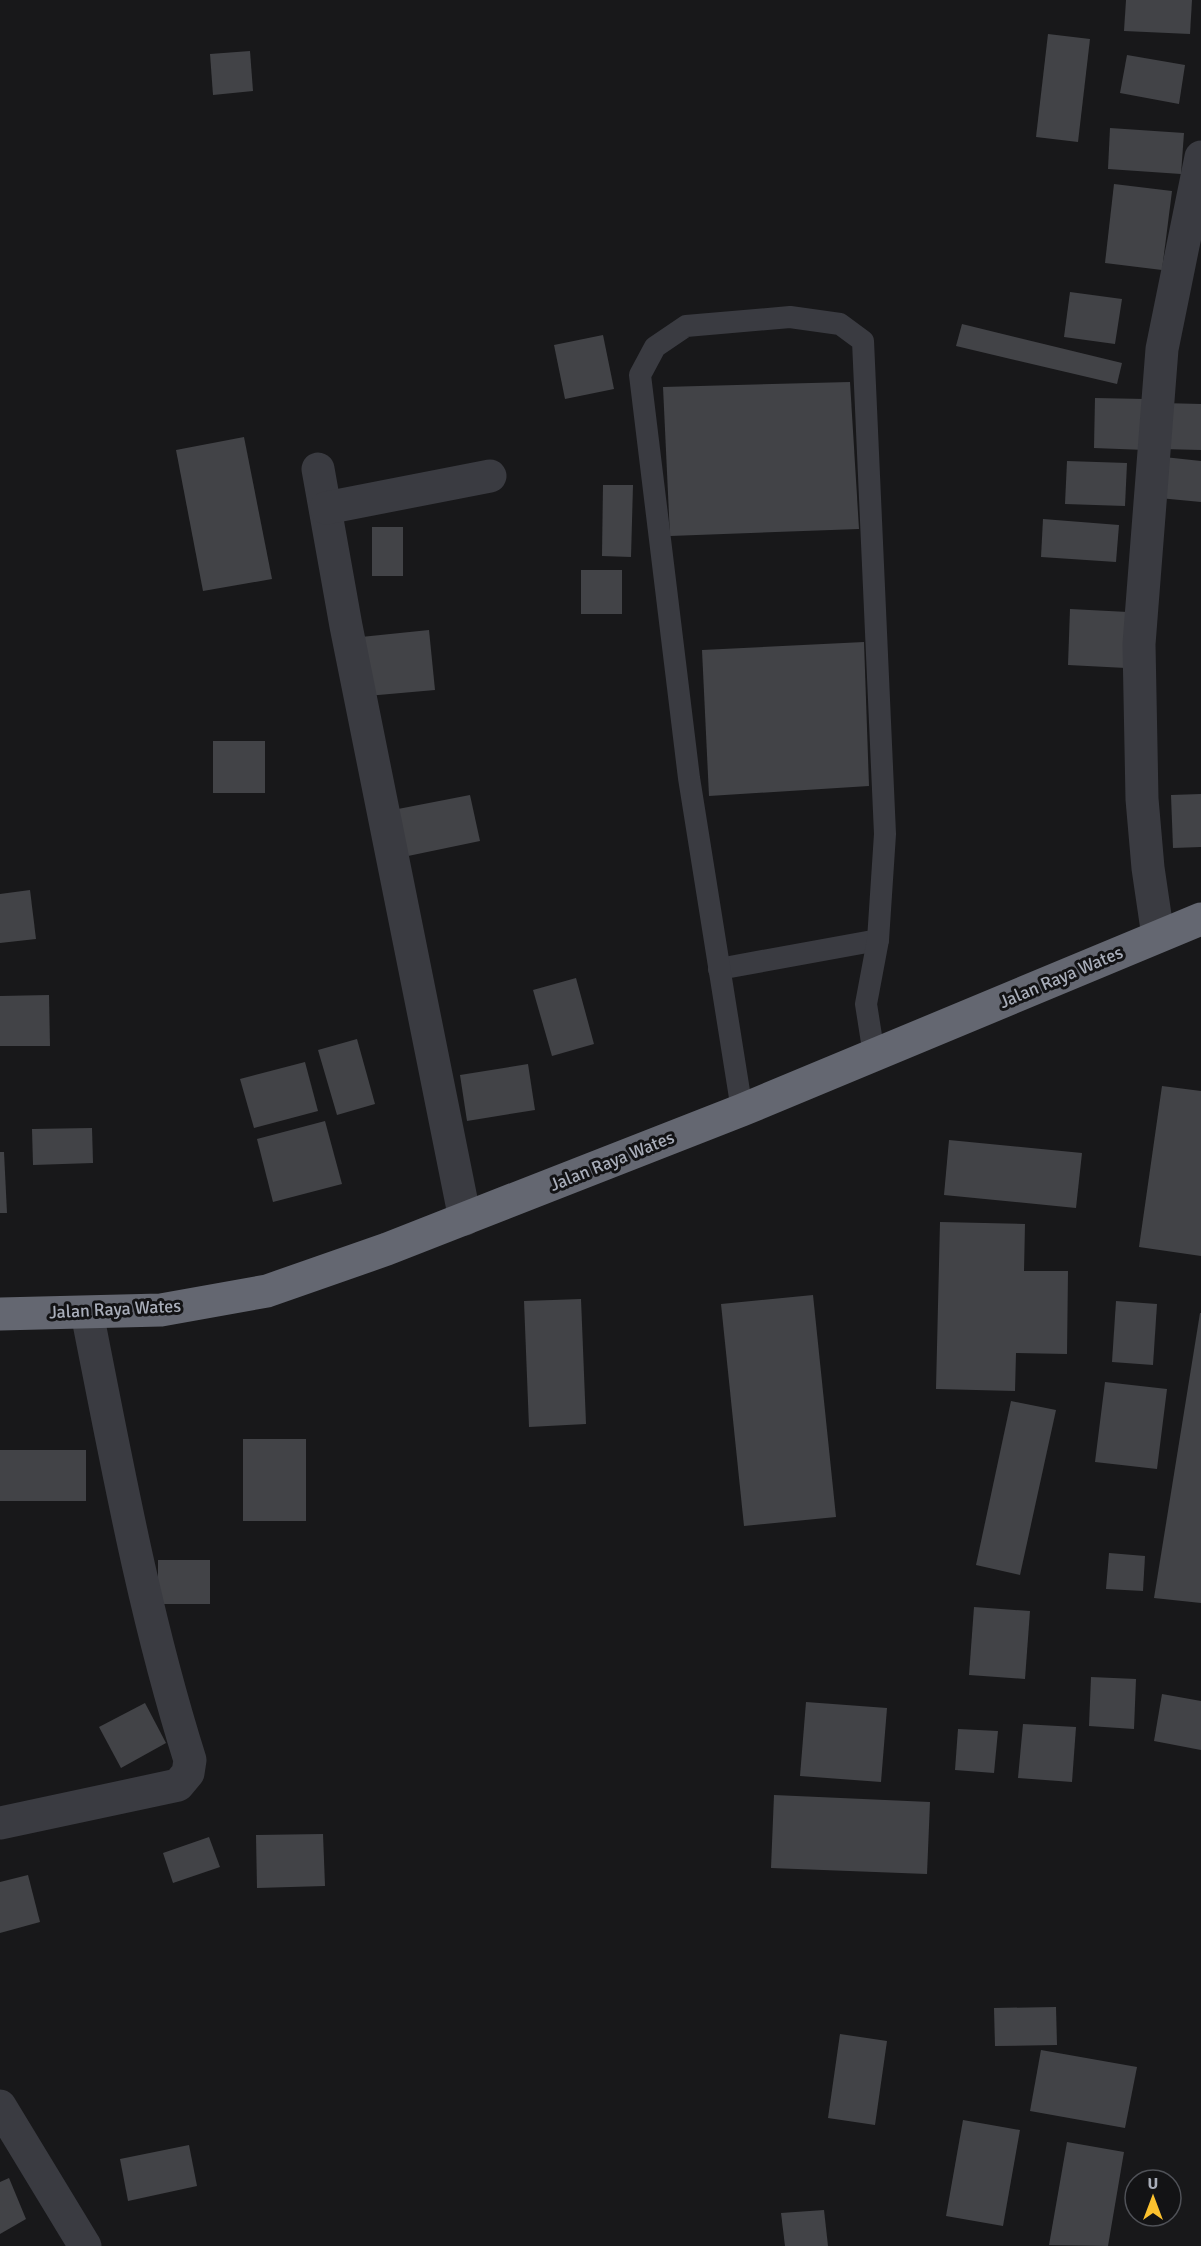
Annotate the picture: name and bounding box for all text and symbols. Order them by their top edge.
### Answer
street label: Jalan Raya Wates [996,941,1126,1013]
street label: Jalan Raya Wates [546,1126,678,1196]
street label: Jalan Raya Wates [48,1295,182,1323]
north arrow [1123,2168,1183,2228]
text: U [1148,2174,1158,2194]

